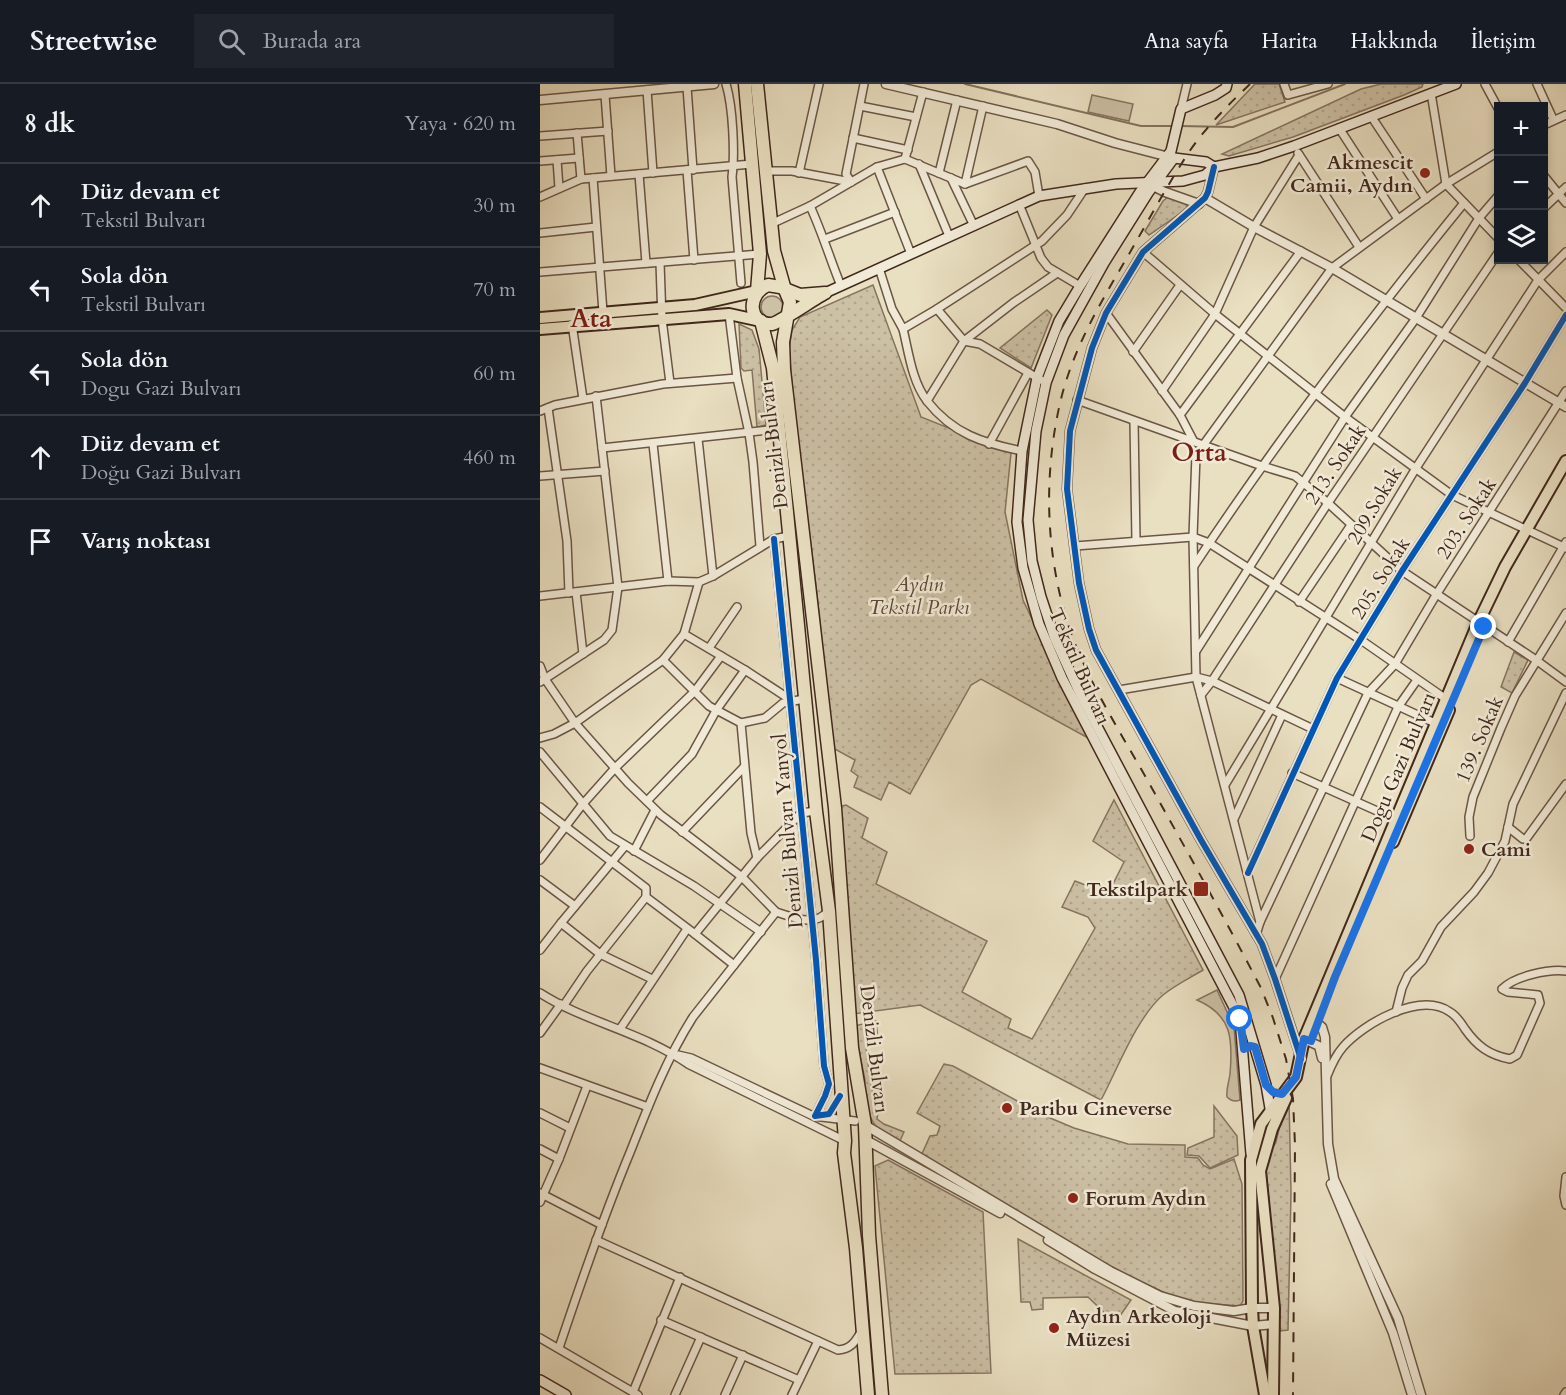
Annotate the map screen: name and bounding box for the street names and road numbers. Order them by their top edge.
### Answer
street label: Denizli Bulvarı [752,379,795,510]
street label: 213. Sokak [1298,418,1373,510]
street label: 209.Sokak [1341,461,1408,549]
street label: 203. Sokak [1430,472,1503,564]
street label: 205. Sokak [1345,532,1416,624]
street label: Tekstil Bulvarı [1042,604,1117,729]
street label: Dogu Gazi Bulvarı [1355,688,1442,846]
street label: 139. Sokak [1449,691,1510,787]
street label: Denizli Bulvarı Yanyol [766,732,809,929]
street label: Denizli Bulvarı [853,984,896,1115]

